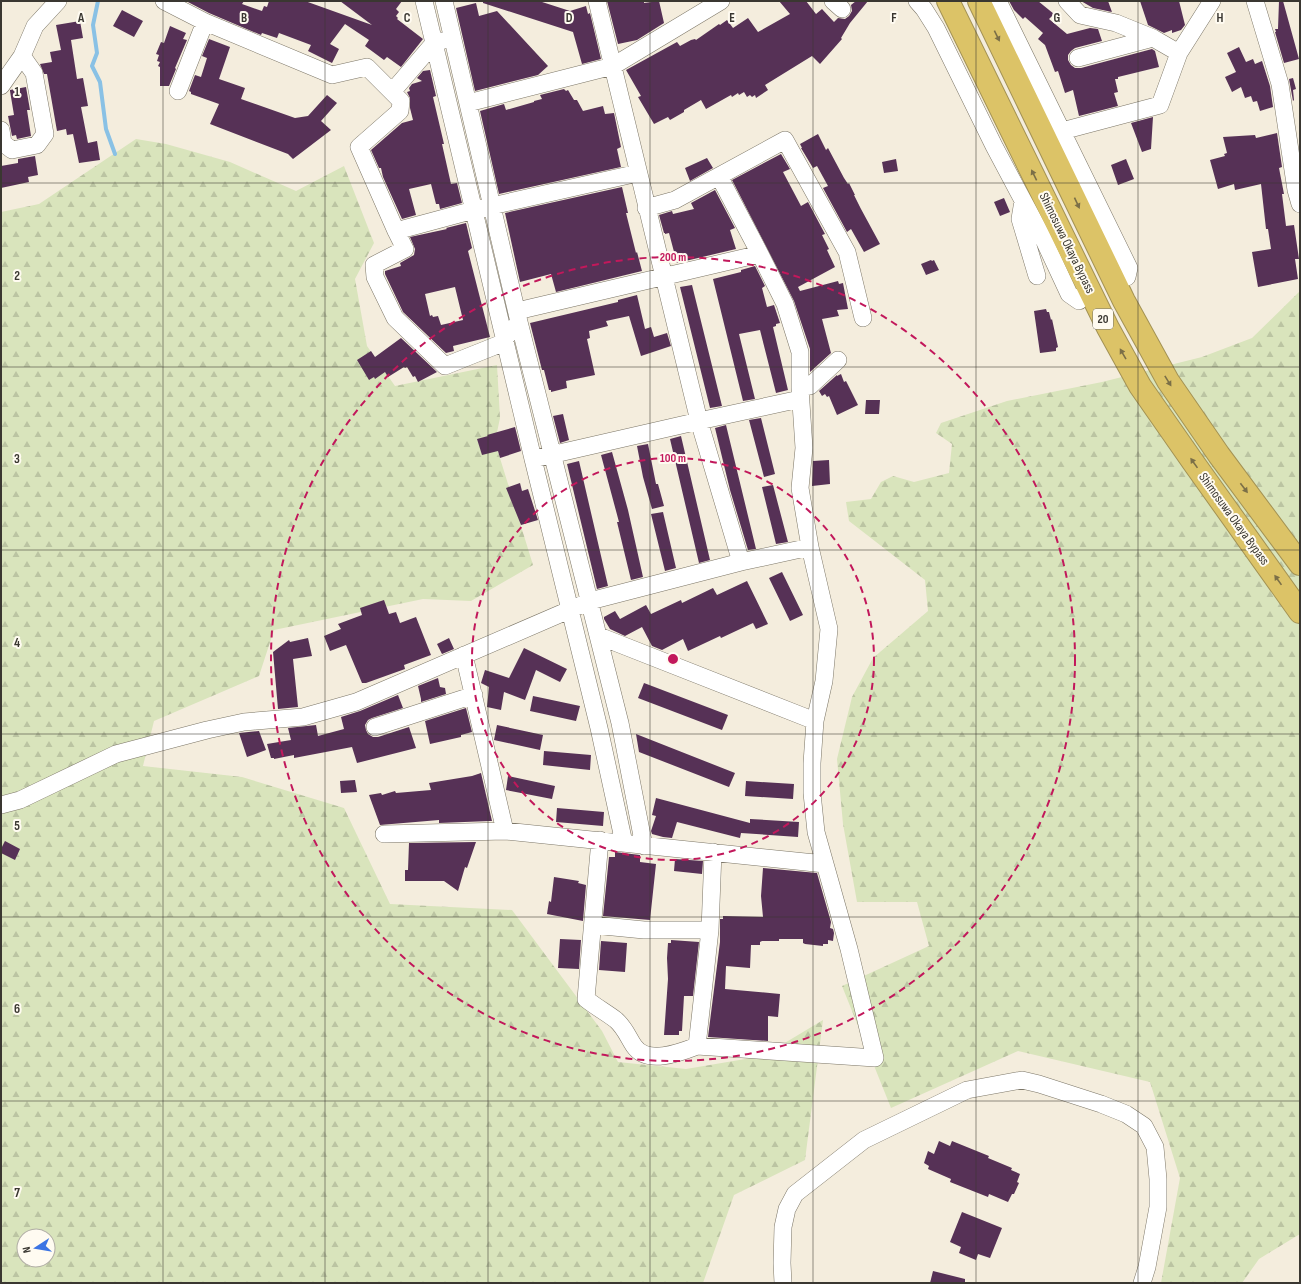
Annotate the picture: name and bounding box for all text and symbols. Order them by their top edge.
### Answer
text: A [77,10,85,26]
text: B [241,10,247,26]
text: C [404,10,411,26]
text: D [566,10,573,26]
text: E [729,10,735,26]
text: F [891,10,897,26]
text: G [1054,10,1061,26]
text: H [1217,10,1224,26]
one-way arrow [994,30,1000,42]
text: 1 [14,84,20,100]
one-way arrow [1031,169,1037,181]
street label: Shimosuwa Okaya Bypass [1036,190,1098,296]
one-way arrow [1074,198,1080,209]
text: 200 m [660,250,686,265]
text: 2 [14,268,20,284]
road number: 20 [1093,309,1113,329]
one-way arrow [1119,348,1126,360]
one-way arrow [1165,376,1172,387]
text: 3 [14,451,20,467]
text: 100 m [660,451,686,466]
one-way arrow [1190,458,1198,468]
street label: Shimosuwa Okaya Bypass [1195,470,1273,568]
one-way arrow [1239,482,1248,493]
one-way arrow [1274,575,1282,585]
text: 4 [14,635,20,651]
centre of rings [666,652,680,666]
text: 5 [14,818,20,834]
text: 6 [14,1001,20,1017]
text: 7 [14,1185,20,1201]
north arrow [16,1228,56,1268]
text: N [20,1246,34,1254]

